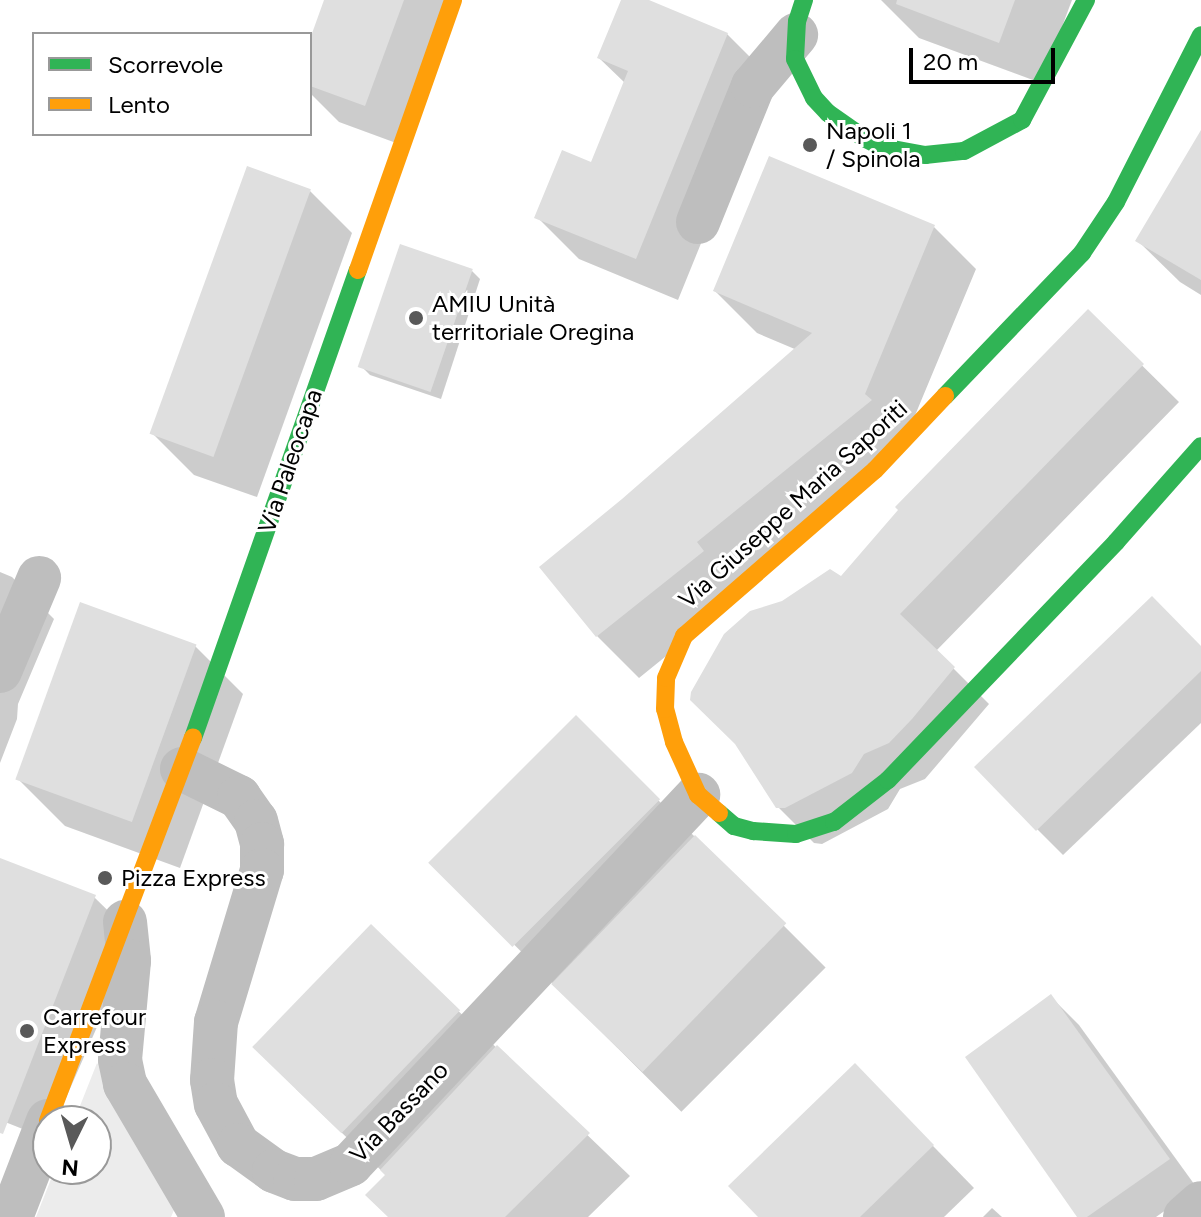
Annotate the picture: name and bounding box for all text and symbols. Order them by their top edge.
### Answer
legend [32,32,312,136]
scale bar [913,32,1059,82]
text: 20 m [923,47,978,76]
text: Scorrevole [108,50,223,79]
text: Lento [108,90,170,119]
place label: Napoli 1 / Spinola [826,117,921,173]
marker: Napoli 1 / Spinola [801,136,819,154]
place label: AMIU Unità territoriale Oregina [432,290,634,346]
marker: AMIU Unità territoriale Oregina [407,309,425,327]
street label: Via Paleocapa [252,385,328,537]
street label: Via Giuseppe Maria Saporiti [673,394,913,614]
place label: Pizza Express [121,864,266,892]
marker: Pizza Express [96,869,114,887]
place label: Carrefour Express [43,1003,146,1059]
marker: Carrefour Express [18,1022,36,1040]
street label: Via Bassano [344,1056,454,1168]
north arrow [32,1105,112,1185]
text: N [60,1153,80,1182]

